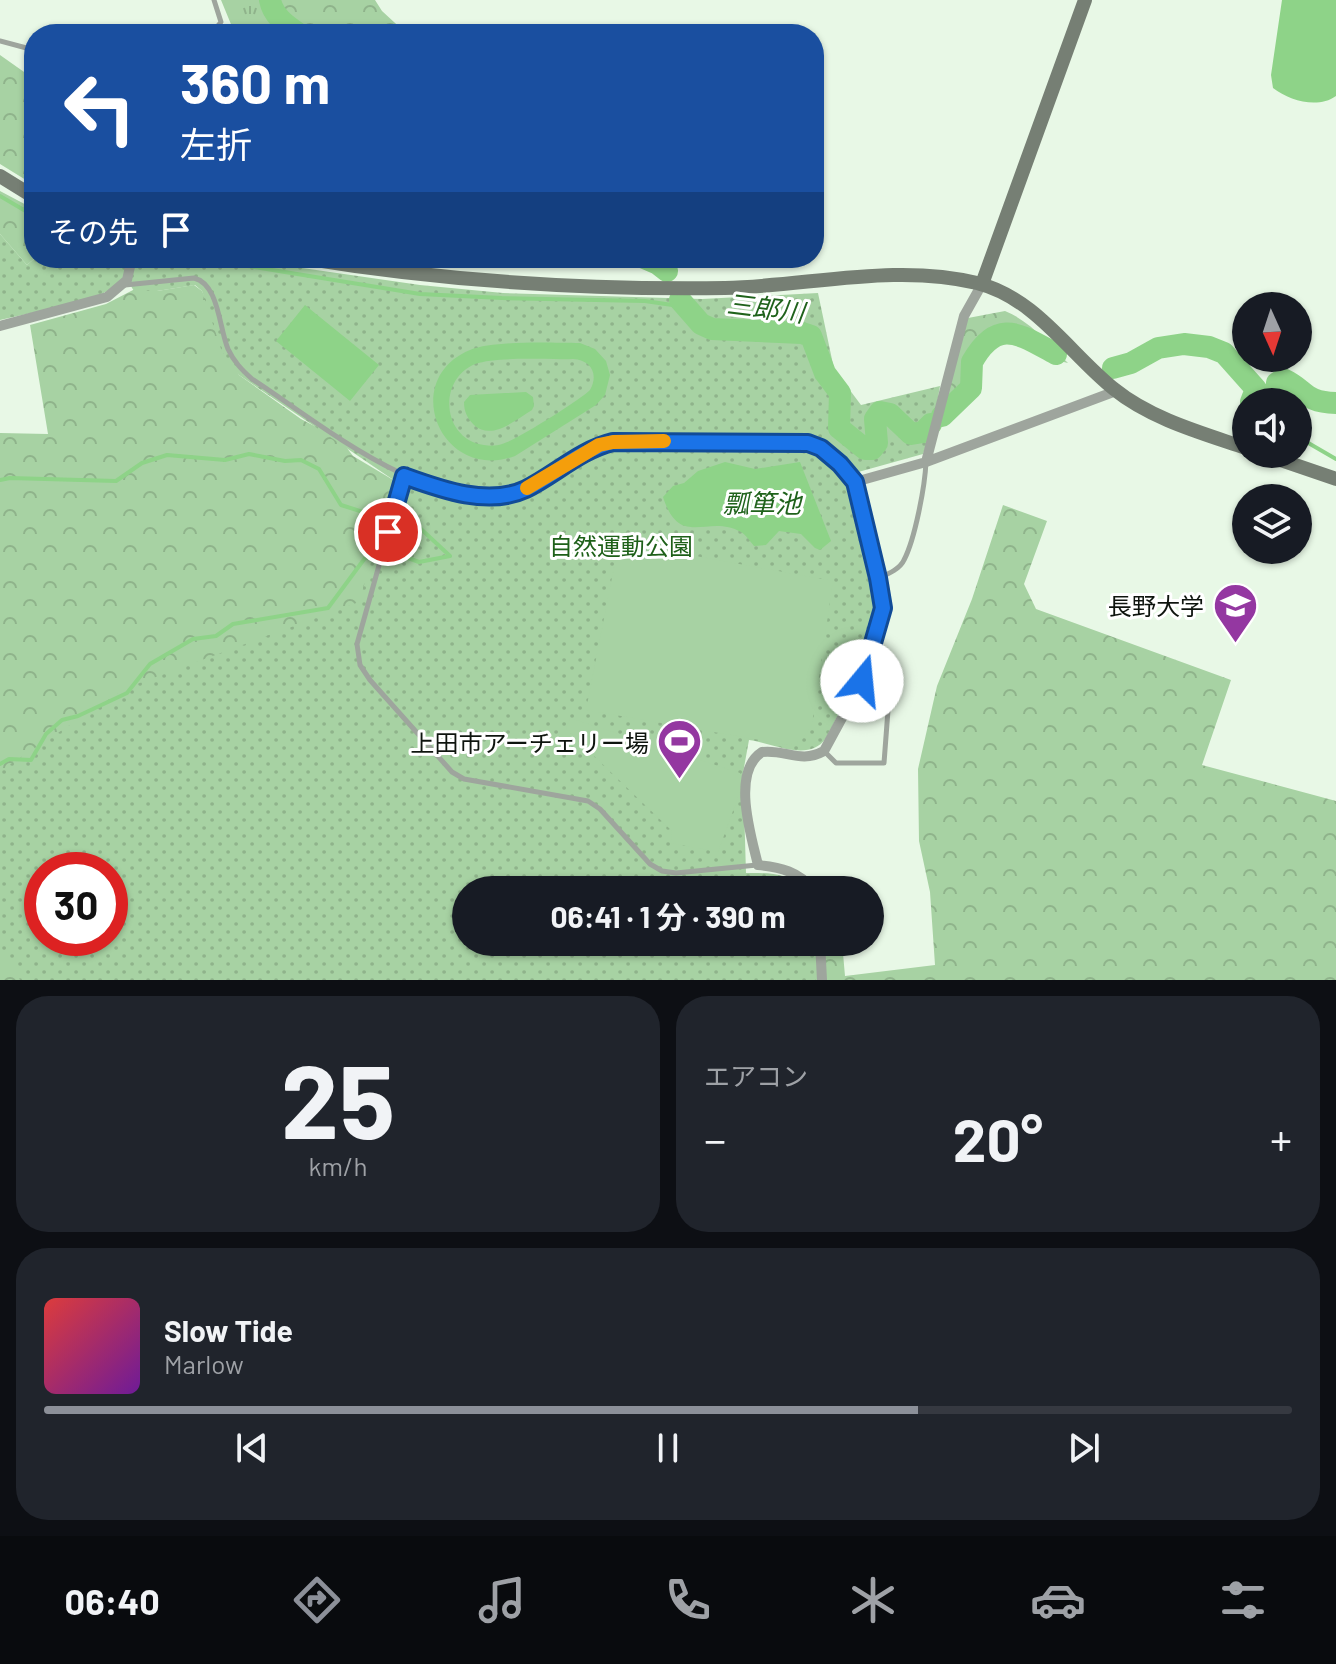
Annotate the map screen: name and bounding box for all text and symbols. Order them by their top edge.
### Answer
text: 360 m [180,48,330,115]
icon: left [48,56,152,160]
text: 左折 [180,122,252,165]
icon: arrive [154,208,198,252]
text: その先 [48,213,138,249]
water label: 三郎川 [725,287,810,328]
north arrow [1232,292,1312,372]
map controls [1232,292,1312,564]
button: sound [1232,388,1312,468]
button: layers [1232,484,1312,564]
water label: 瓢箪池 [723,487,804,518]
pin [354,498,422,566]
icon: arrive [366,510,410,554]
park label: 自然運動公園 [549,531,693,560]
school or university icon: 長野大学 [1211,581,1259,644]
place label: 長野大学 [1108,591,1204,620]
position arrow [820,639,904,723]
sports icon: 上田市アーチェリー場 [656,718,704,781]
place label: 上田市アーチェリー場 [410,728,649,757]
speed limit sign: 30 [24,852,128,956]
text: 06:41 · 1 分 · 390 m [550,898,786,934]
text: 25 [281,1035,395,1160]
text: エアコン [704,1060,808,1091]
text: 20° [953,1102,1043,1174]
text: − [704,1112,726,1165]
text: + [1270,1112,1292,1165]
text: km/h [309,1150,367,1181]
text: Slow Tide [164,1312,293,1348]
text: Marlow [164,1348,244,1379]
icon: previous [230,1426,274,1470]
icon: pause [646,1426,690,1470]
icon: next [1062,1426,1106,1470]
icon: directions [289,1572,345,1628]
icon: music [474,1572,530,1628]
icon: phone [660,1572,716,1628]
icon: climate [845,1572,901,1628]
icon: car [1030,1572,1086,1628]
icon: filters [1215,1572,1271,1628]
text: 06:40 [65,1579,160,1622]

